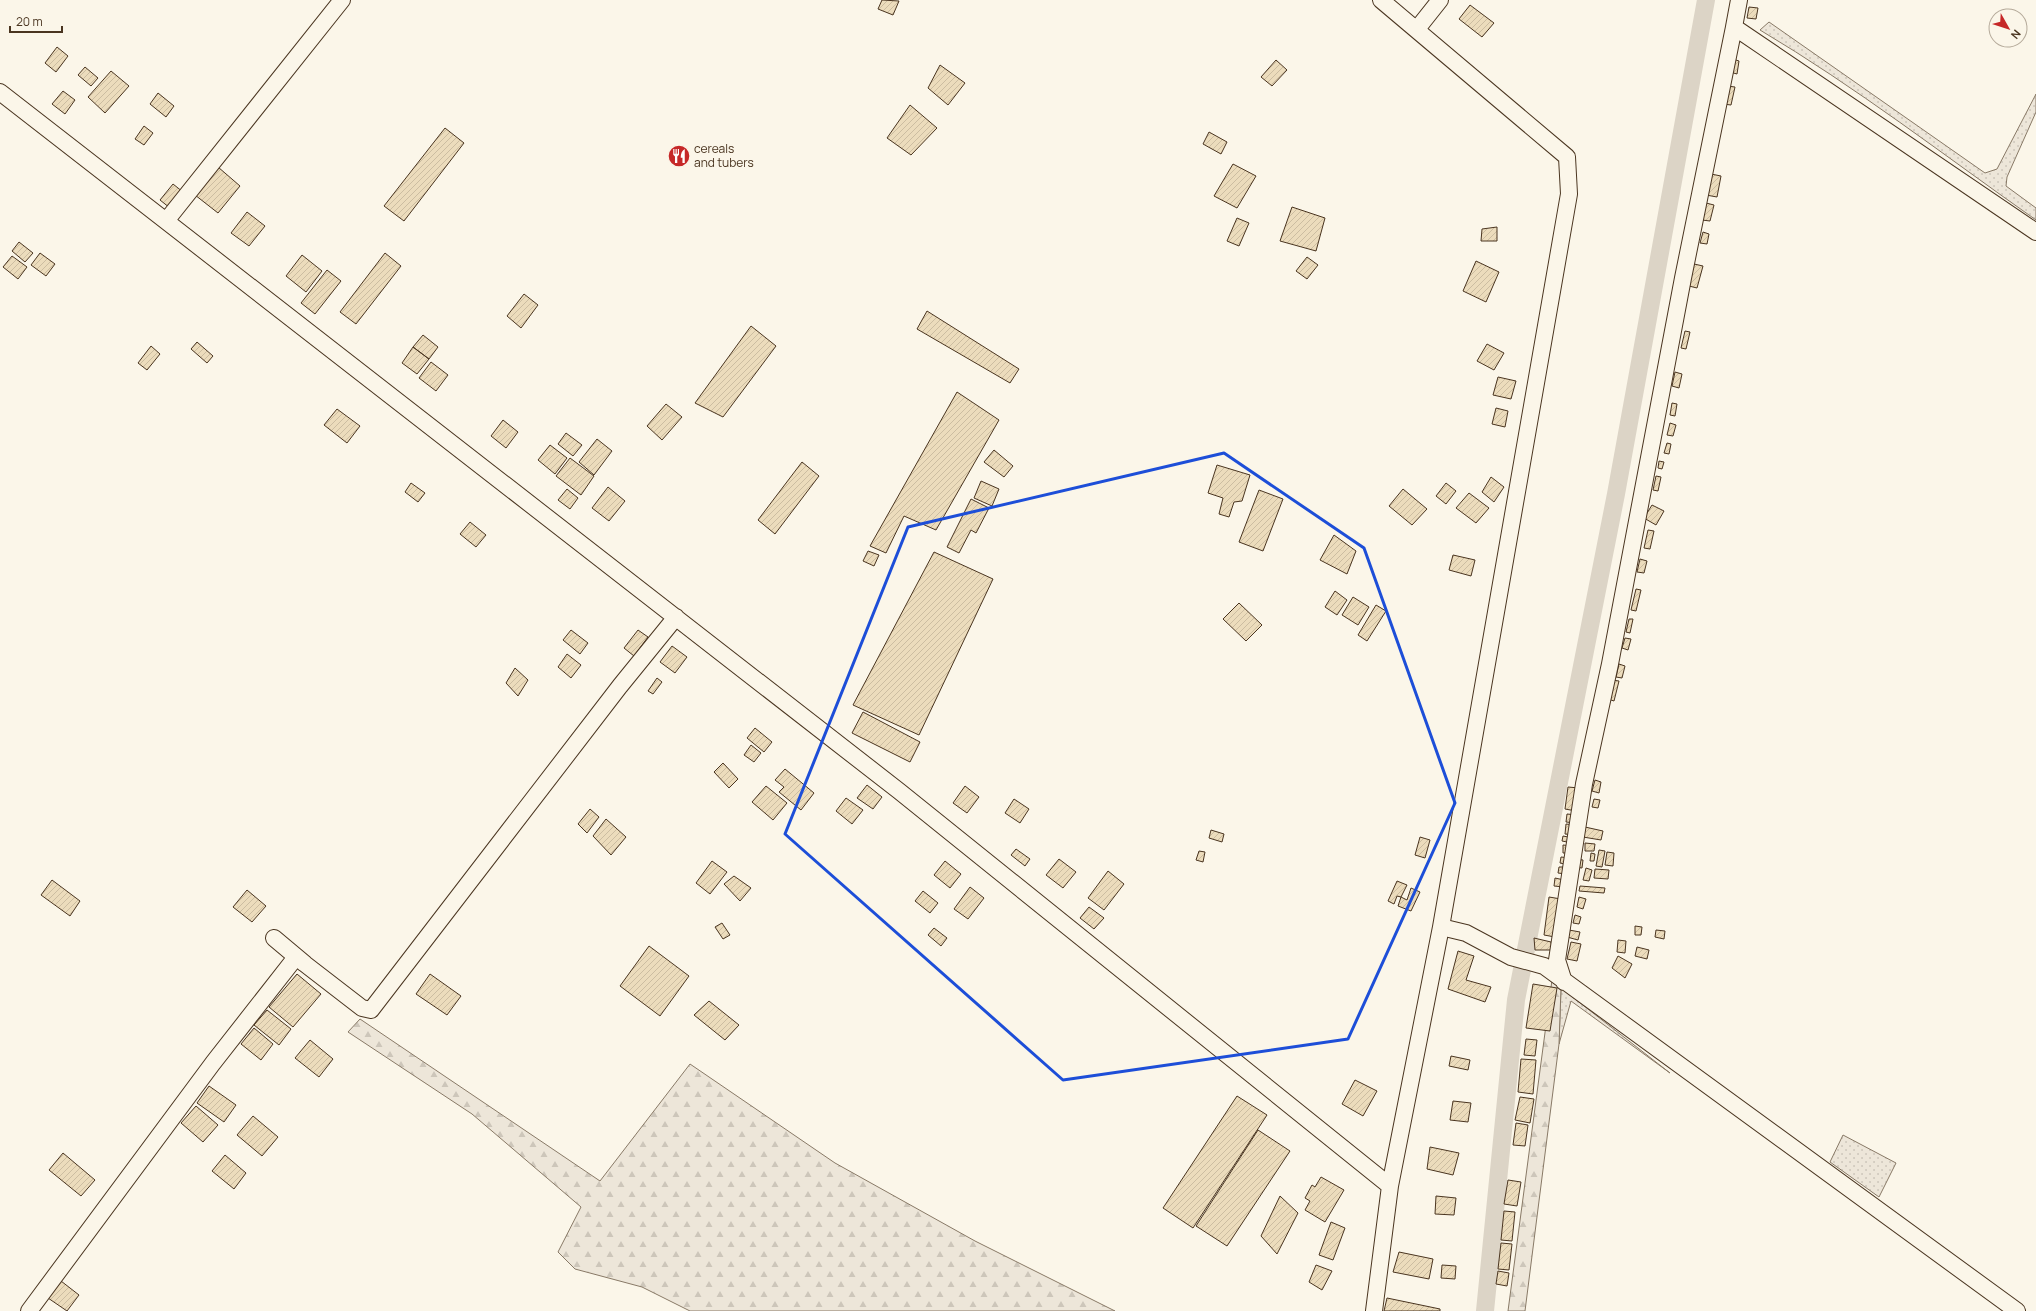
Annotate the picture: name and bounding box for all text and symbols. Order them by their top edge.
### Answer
scale bar [10,8,62,34]
north arrow [1988,8,2028,48]
text: 20 m [16,13,43,30]
text: N [2008,27,2024,42]
place label: cereals and tubers [694,140,754,171]
restaurant icon: cereals and tubers [666,143,692,169]

